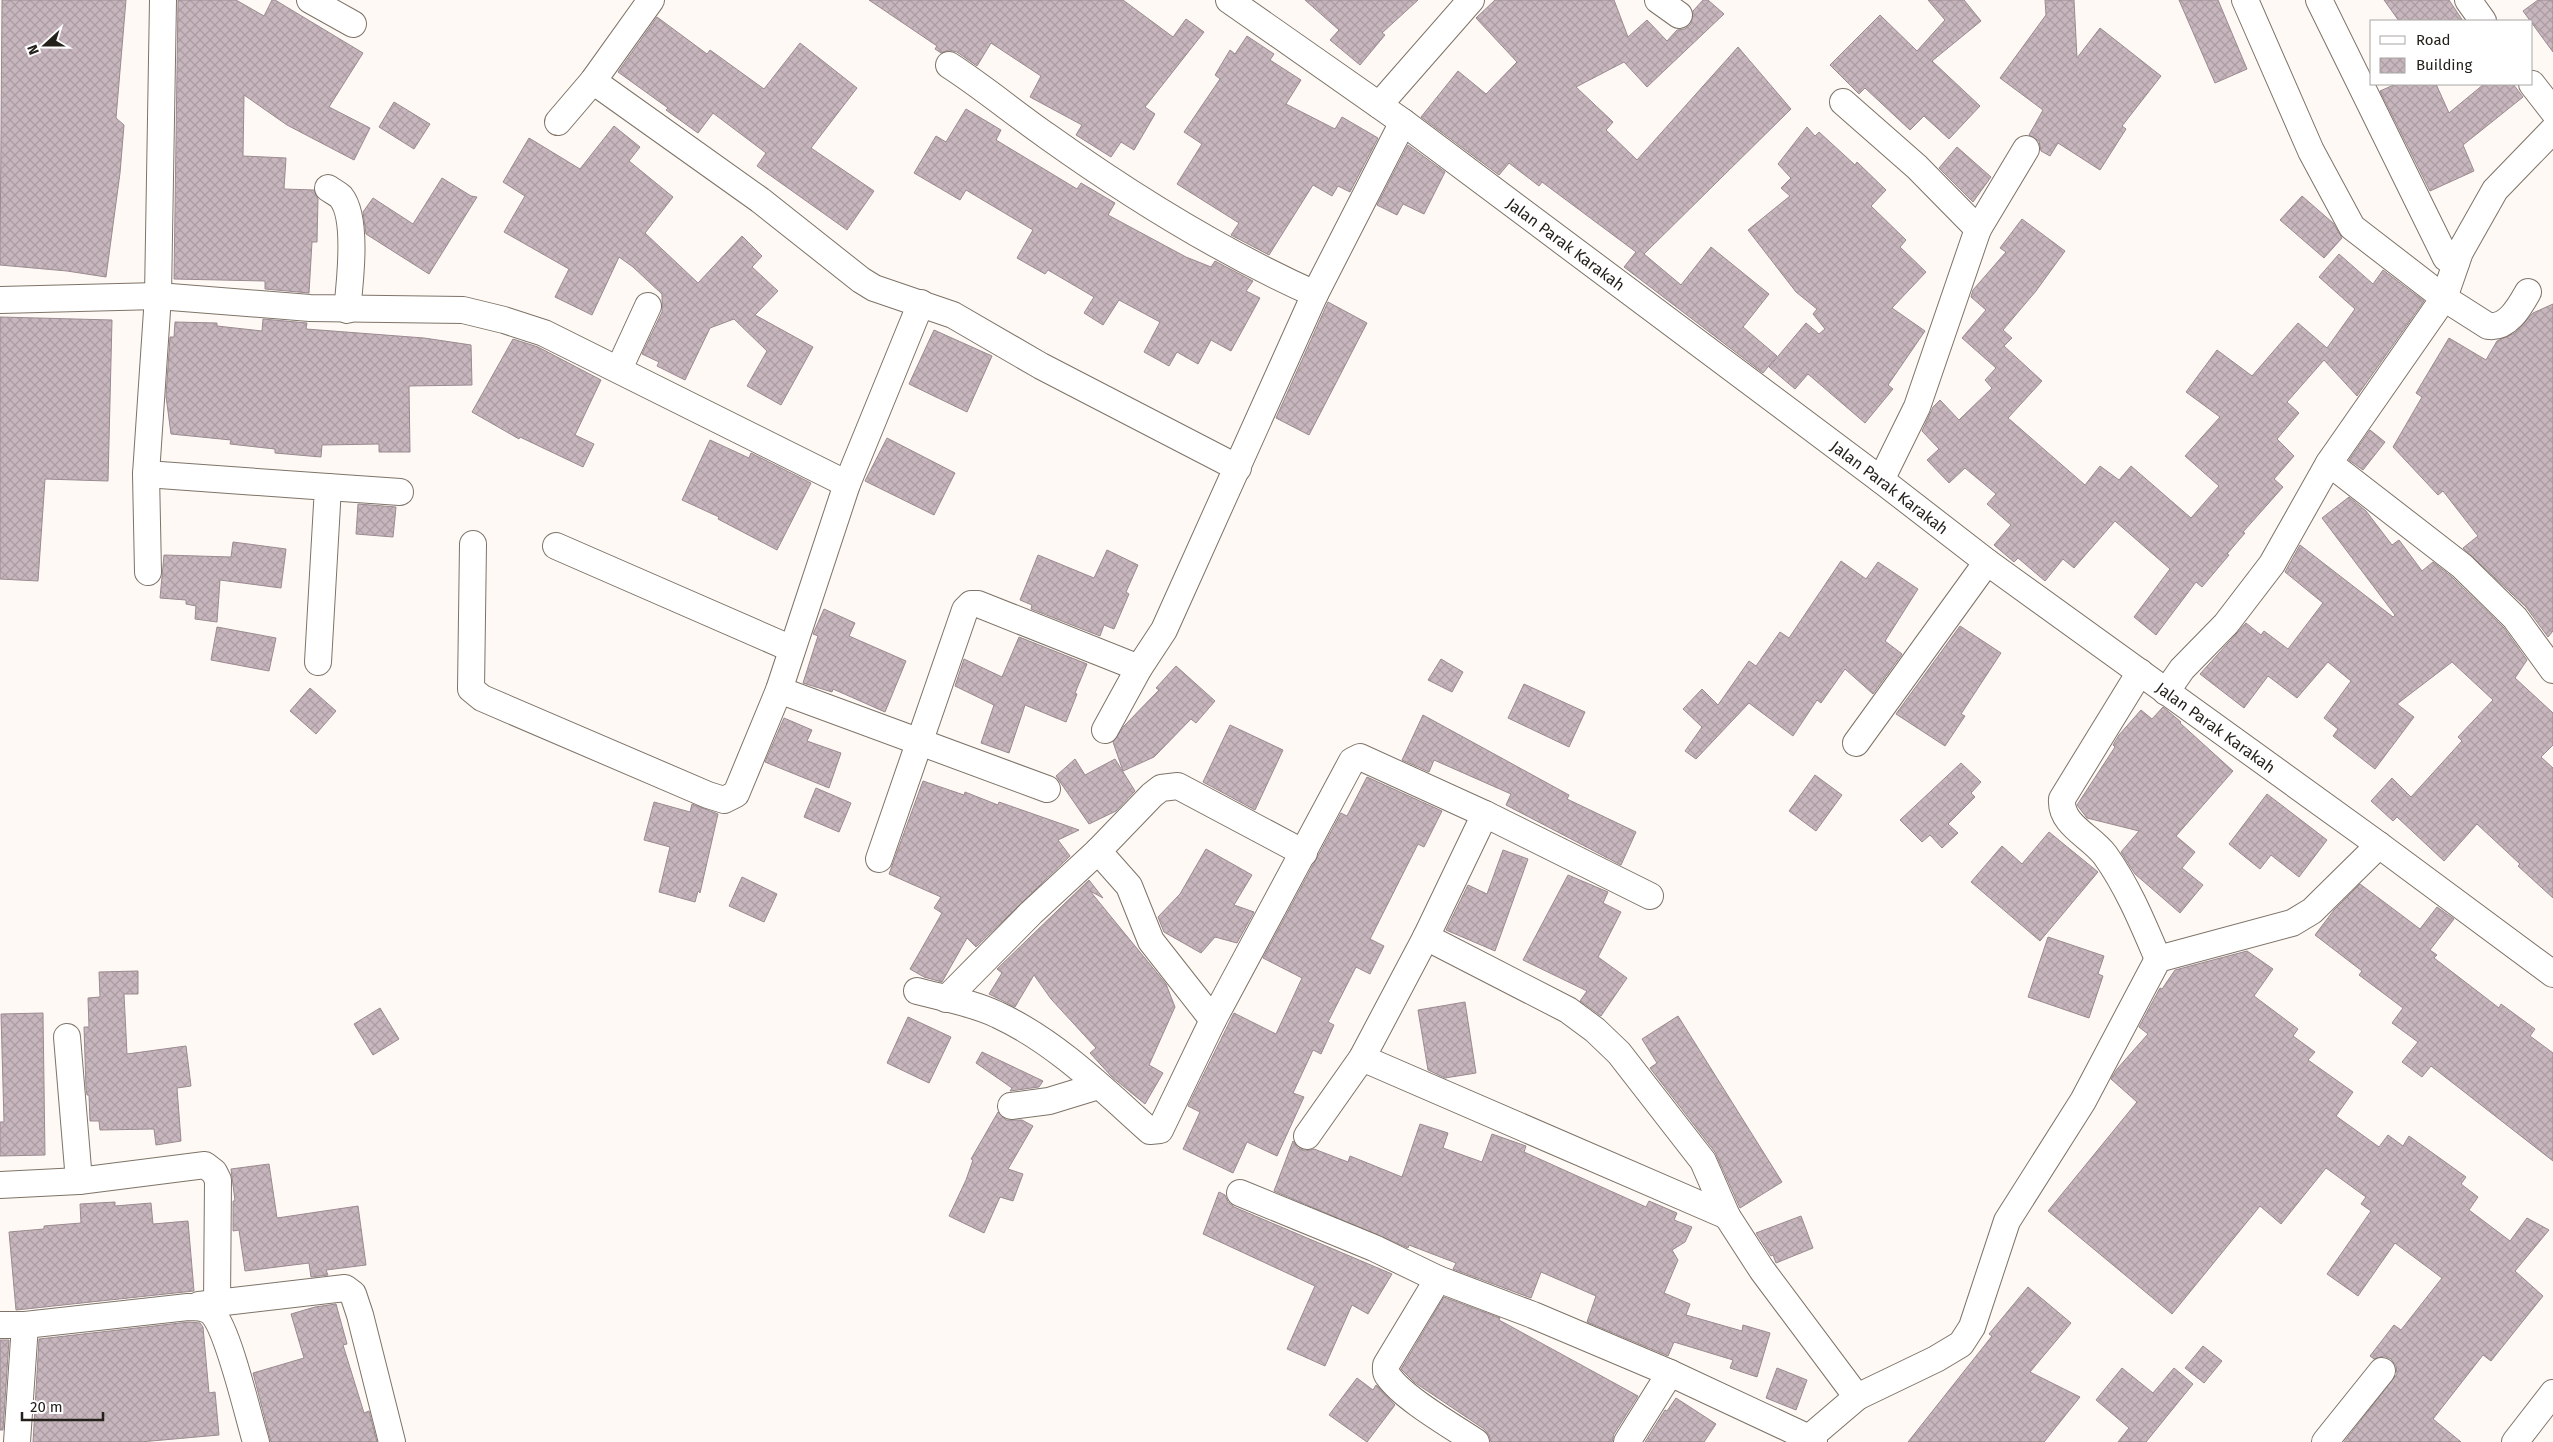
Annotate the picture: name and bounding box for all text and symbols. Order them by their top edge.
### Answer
north arrow [20,20,70,70]
legend [2370,20,2533,85]
text: Road [2416,31,2451,49]
text: N [24,42,43,57]
text: Building [2416,56,2472,74]
street label: Jalan Parak Karakah [1503,194,1629,294]
street label: Jalan Parak Karakah [1827,436,1952,538]
street label: Jalan Parak Karakah [2152,678,2279,777]
scale bar [22,1390,104,1422]
text: 20 m [30,1398,63,1416]

